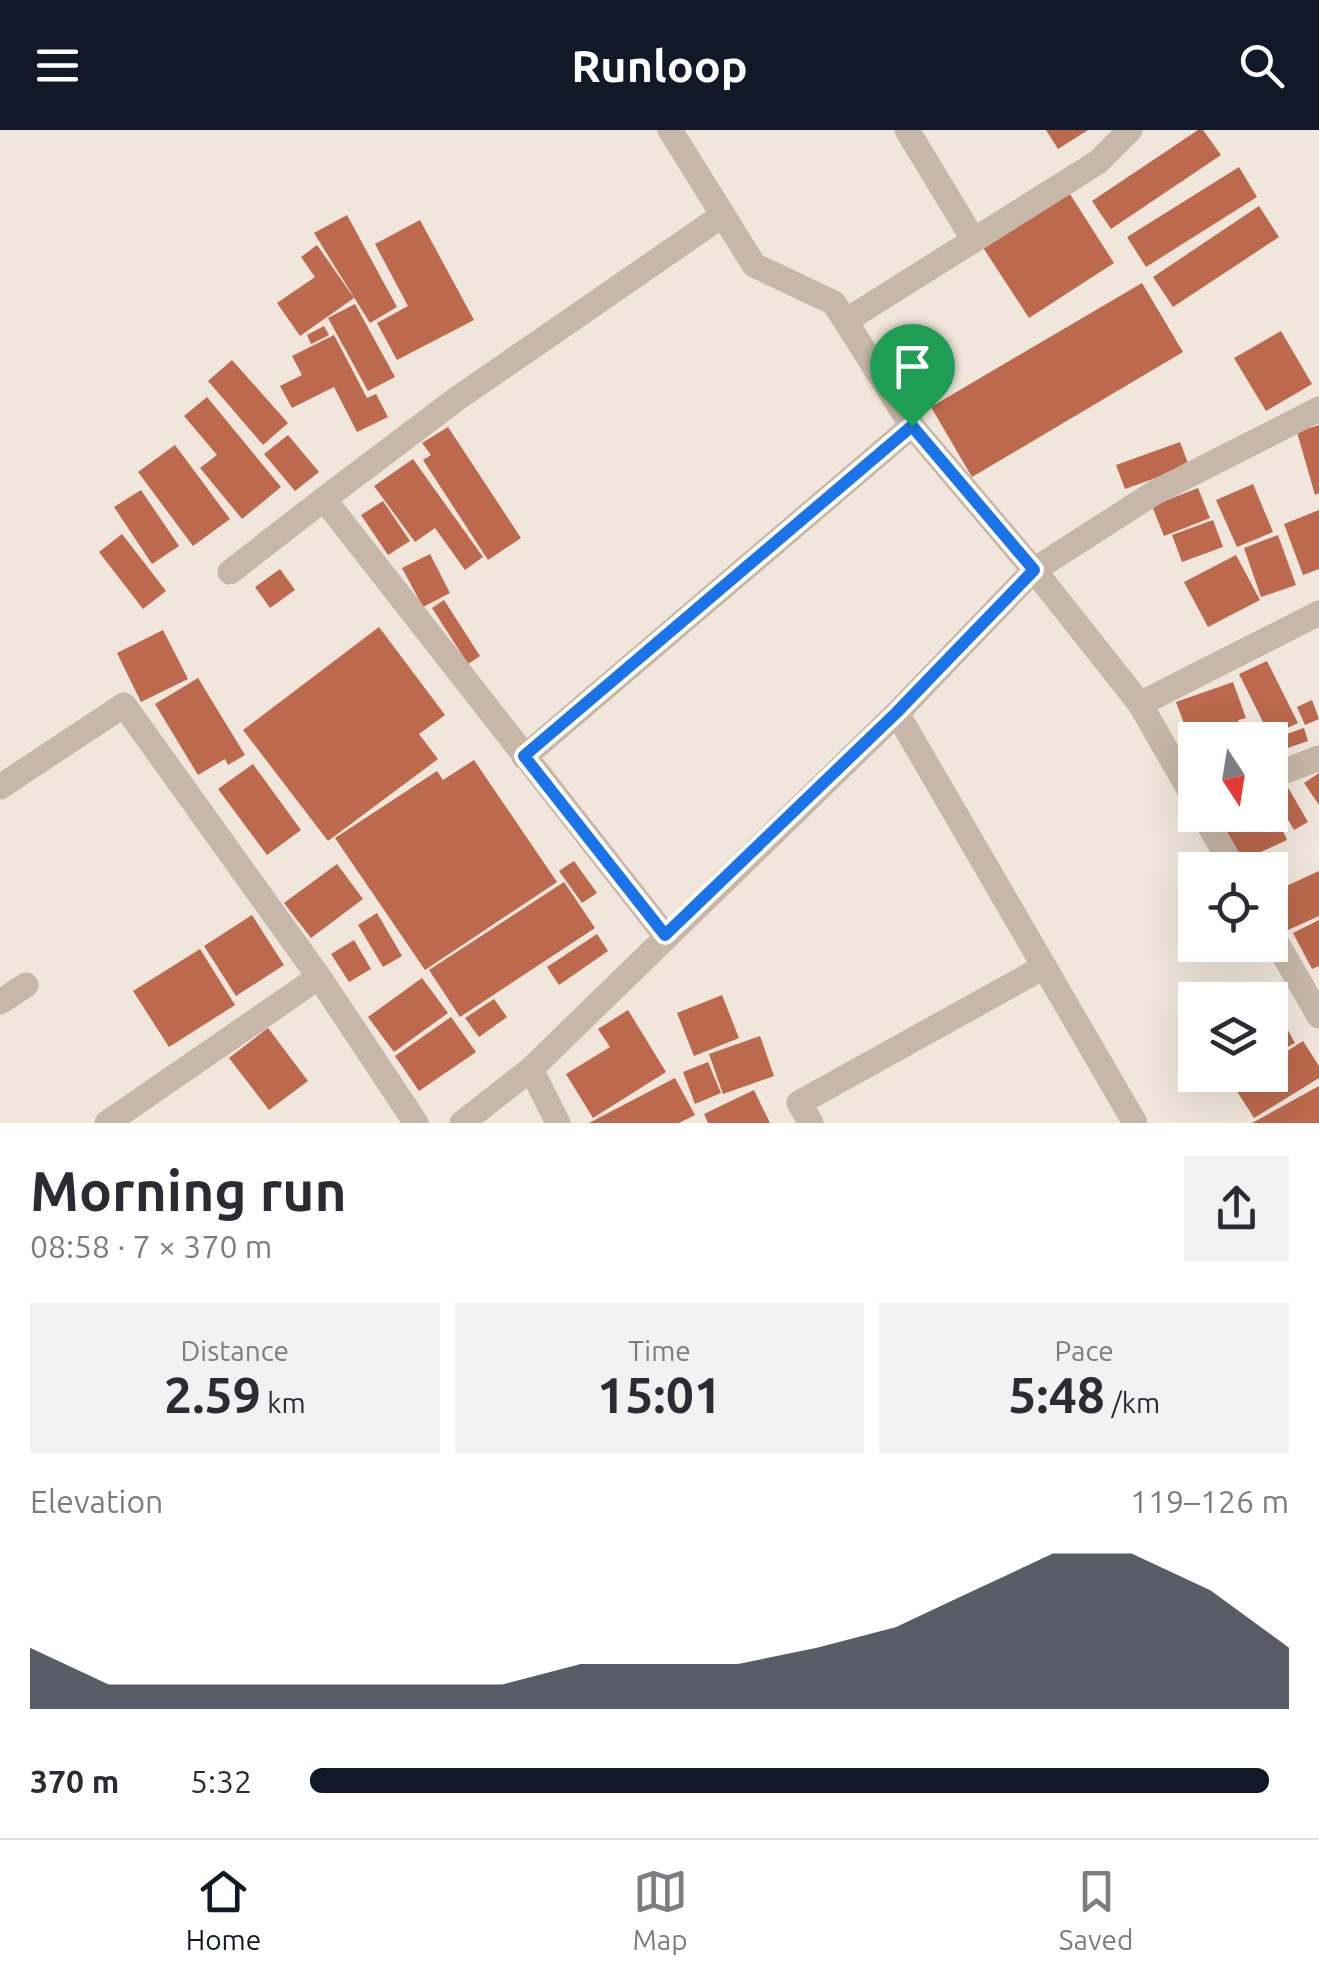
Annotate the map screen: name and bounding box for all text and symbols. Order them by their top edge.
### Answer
icon: menu [30,38,85,93]
icon: search [1234,38,1289,93]
text: Runloop [571,40,748,91]
pin [870,324,955,427]
icon: arrive [885,339,940,394]
north arrow [1178,722,1288,832]
map controls [1178,722,1288,1092]
button: locate [1178,852,1288,962]
button: layers [1178,982,1288,1092]
button: share [1184,1156,1289,1261]
text: Morning run [30,1160,347,1221]
text: 08:58 · 7 × 370 m [30,1228,272,1264]
text: Distance [181,1335,289,1366]
text: Time [628,1335,691,1366]
text: Pace [1055,1335,1114,1366]
text: 2.59 [164,1366,261,1422]
text: 15:01 [597,1366,722,1422]
text: 5:48 [1008,1366,1105,1422]
text: km [261,1387,306,1418]
text: /km [1105,1387,1160,1418]
text: Elevation [30,1483,163,1519]
text: 119–126 m [1130,1483,1289,1519]
text: 370 m [30,1763,119,1799]
text: 5:32 [190,1763,252,1799]
tab: Home [186,1864,261,1955]
tab: Map [632,1864,688,1955]
tab: Saved [1059,1864,1133,1955]

